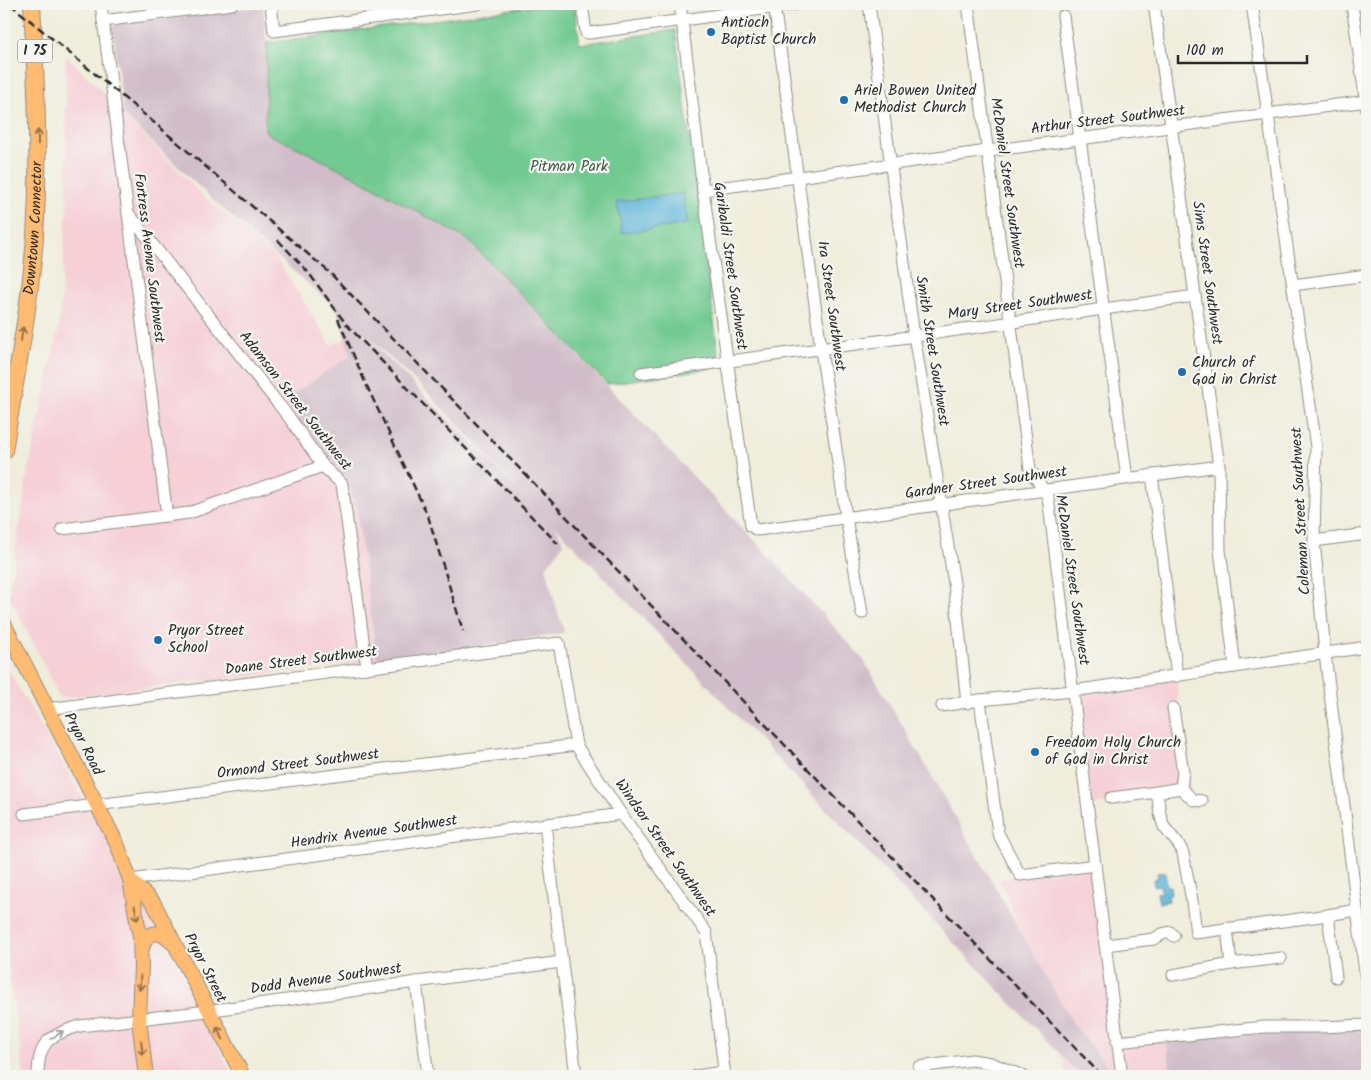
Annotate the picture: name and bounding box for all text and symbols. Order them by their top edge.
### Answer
place label: Antioch Baptist Church [721,11,816,52]
marker: Antioch Baptist Church [705,26,717,38]
scale bar [1178,32,1307,64]
text: 100 m [1186,39,1224,63]
road number: I 75 [18,40,52,62]
place label: Ariel Bowen United Methodist Church [854,79,976,120]
marker: Ariel Bowen United Methodist Church [838,94,850,106]
street label: McDaniel Street Southwest [983,96,1031,270]
street label: Arthur Street Southwest [1030,99,1187,141]
one-way arrow [33,129,43,146]
park label: Pitman Park [530,155,609,179]
street label: Downtown Connector [17,160,49,297]
street label: Fortress Avenue Southwest [127,172,171,344]
street label: Garibaldi Street Southwest [706,180,754,352]
street label: Sims Street Southwest [1185,200,1229,347]
street label: Ira Street Southwest [810,239,852,373]
street label: Smith Street Southwest [908,274,956,428]
street label: Mary Street Southwest [946,283,1094,327]
one-way arrow [18,326,28,342]
street label: Adamson Street Southwest [233,326,357,476]
place label: Church of God in Christ [1192,351,1277,392]
marker: Church of God in Christ [1176,366,1188,378]
street label: Coleman Street Southwest [1285,426,1317,596]
street label: Gardner Street Southwest [903,460,1069,506]
street label: McDaniel Street Southwest [1048,493,1096,667]
place label: Pryor Street School [168,619,244,660]
marker: Pryor Street School [152,634,164,646]
street label: Doane Street Southwest [224,640,379,682]
street label: Pryor Road [57,708,109,780]
place label: Freedom Holy Church of God in Christ [1045,731,1181,772]
street label: Ormond Street Southwest [215,742,381,786]
marker: Freedom Holy Church of God in Christ [1029,746,1041,758]
street label: Windsor Street Southwest [608,774,722,922]
street label: Hendrix Avenue Southwest [289,808,459,856]
one-way arrow [132,904,142,920]
street label: Pryor Street [177,929,233,1007]
street label: Dodd Avenue Southwest [249,956,403,1001]
one-way arrow [136,974,145,990]
one-way arrow [215,1026,224,1041]
one-way arrow [49,1029,63,1039]
one-way arrow [137,1040,147,1056]

